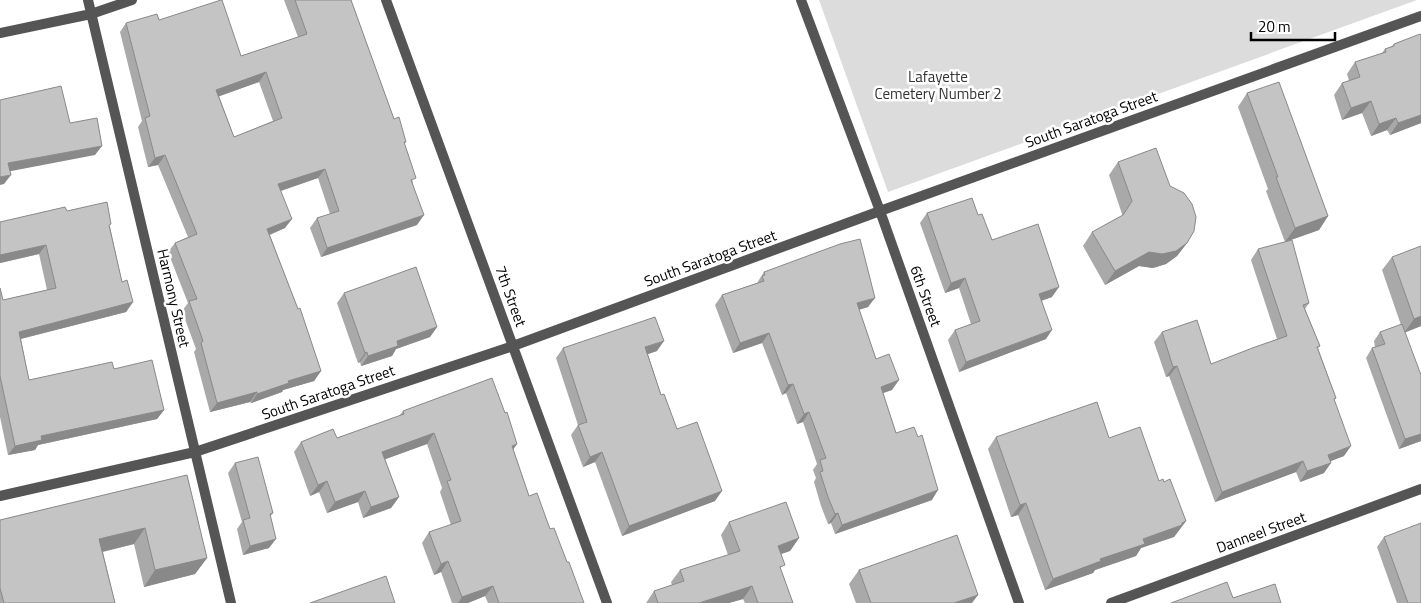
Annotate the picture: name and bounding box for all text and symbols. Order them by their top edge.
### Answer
scale bar [1251,10,1335,42]
text: 20 m [1258,15,1291,38]
park label: Lafayette Cemetery Number 2 [874,65,1002,105]
street label: South Saratoga Street [1022,84,1161,154]
street label: South Saratoga Street [641,223,780,293]
street label: Harmony Street [151,246,197,350]
street label: 7th Street [489,262,533,331]
street label: 6th Street [904,262,948,331]
street label: South Saratoga Street [258,358,398,426]
street label: Danneel Street [1213,505,1310,559]

